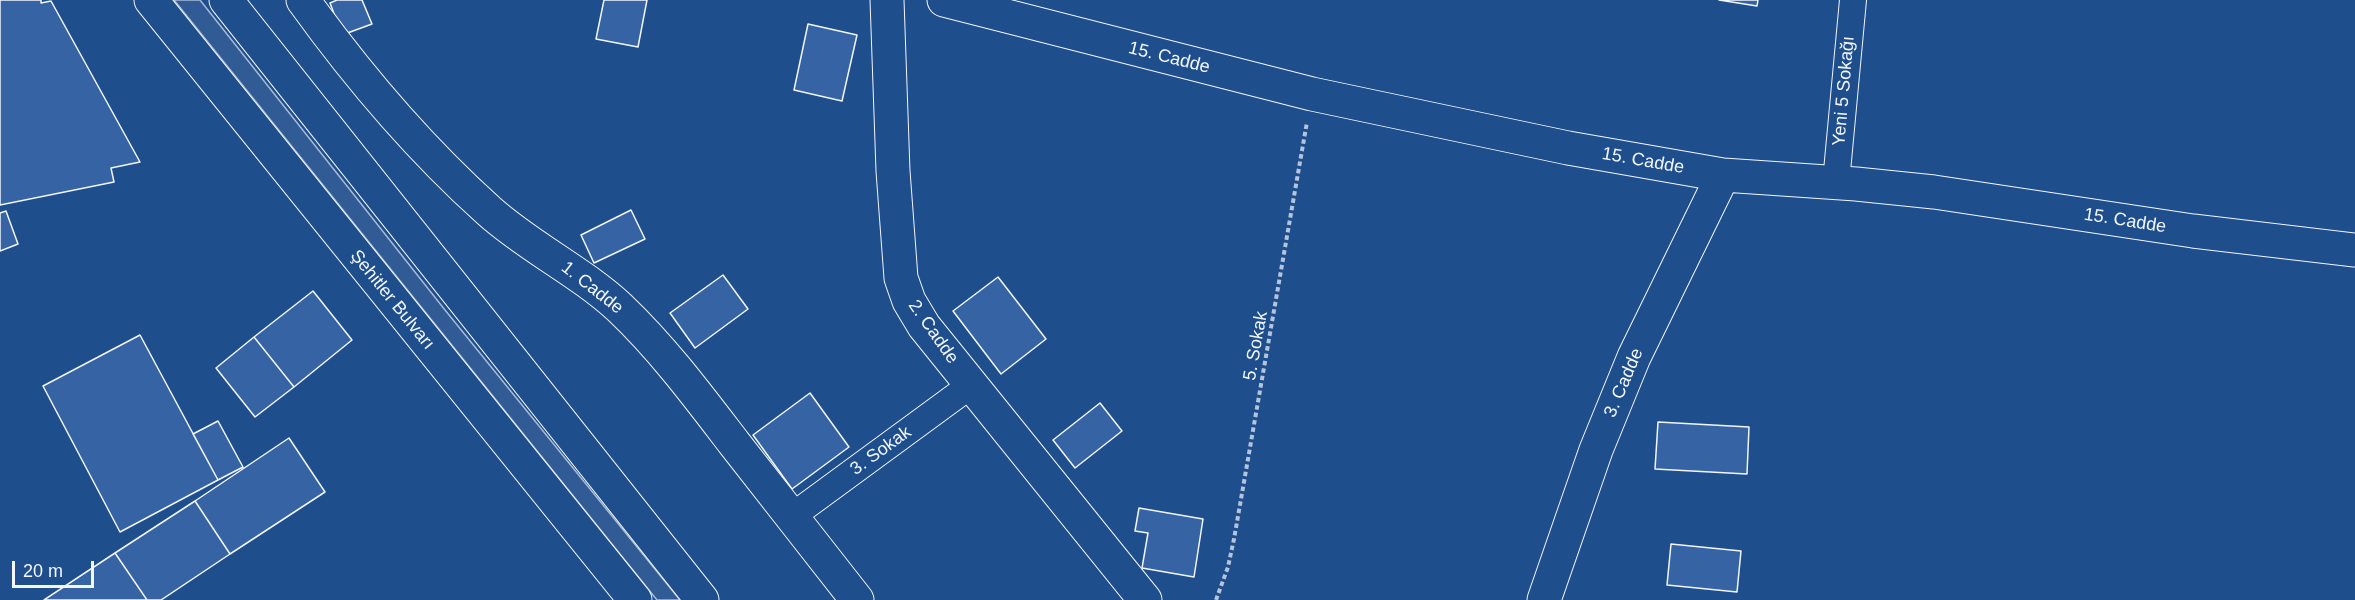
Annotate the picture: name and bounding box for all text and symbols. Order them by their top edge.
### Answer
street label: Yeni 5 Sokağı [1828,35,1860,147]
street label: 15. Cadde [1126,37,1212,79]
street label: 15. Cadde [1600,143,1686,179]
street label: 15. Cadde [2082,204,2168,238]
street label: Şehitler Bulvarı [345,246,439,354]
street label: 1. Cadde [557,257,627,319]
street label: 2. Cadde [903,296,963,368]
street label: 5. Sokak [1239,310,1273,382]
street label: 3. Cadde [1600,345,1648,421]
street label: 3. Sokak [846,422,916,480]
scale bar [15,549,98,587]
text: 20 m [23,561,63,581]

